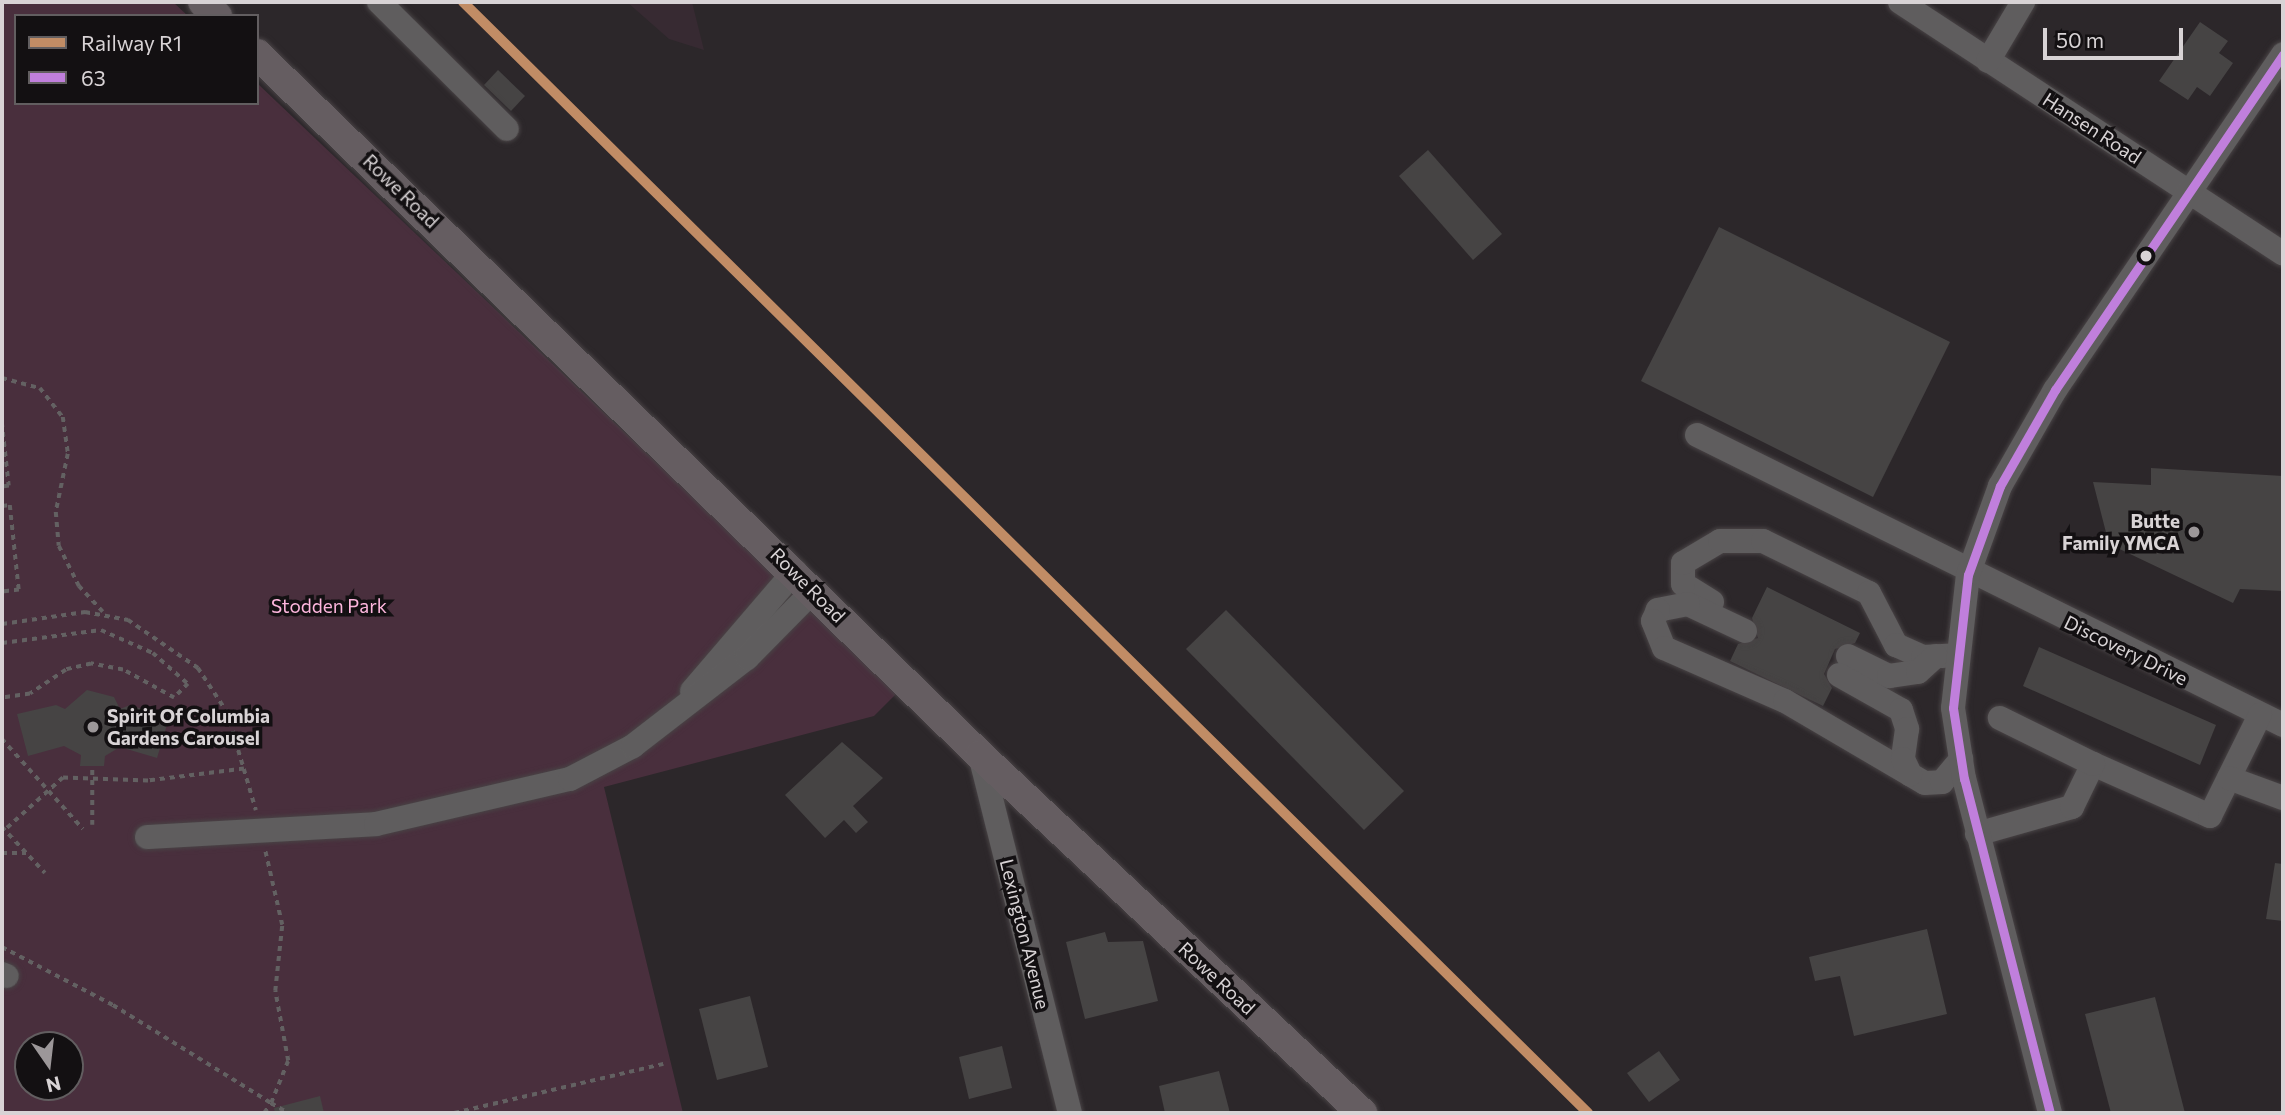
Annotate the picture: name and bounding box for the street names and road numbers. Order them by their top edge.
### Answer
street label: Hansen Road [2039,88,2145,168]
street label: Rowe Road [359,149,443,233]
street label: Rowe Road [766,543,850,627]
street label: Discovery Drive [2061,610,2191,690]
street label: Lexington Avenue [995,857,1055,1011]
street label: Rowe Road [1174,937,1260,1019]

